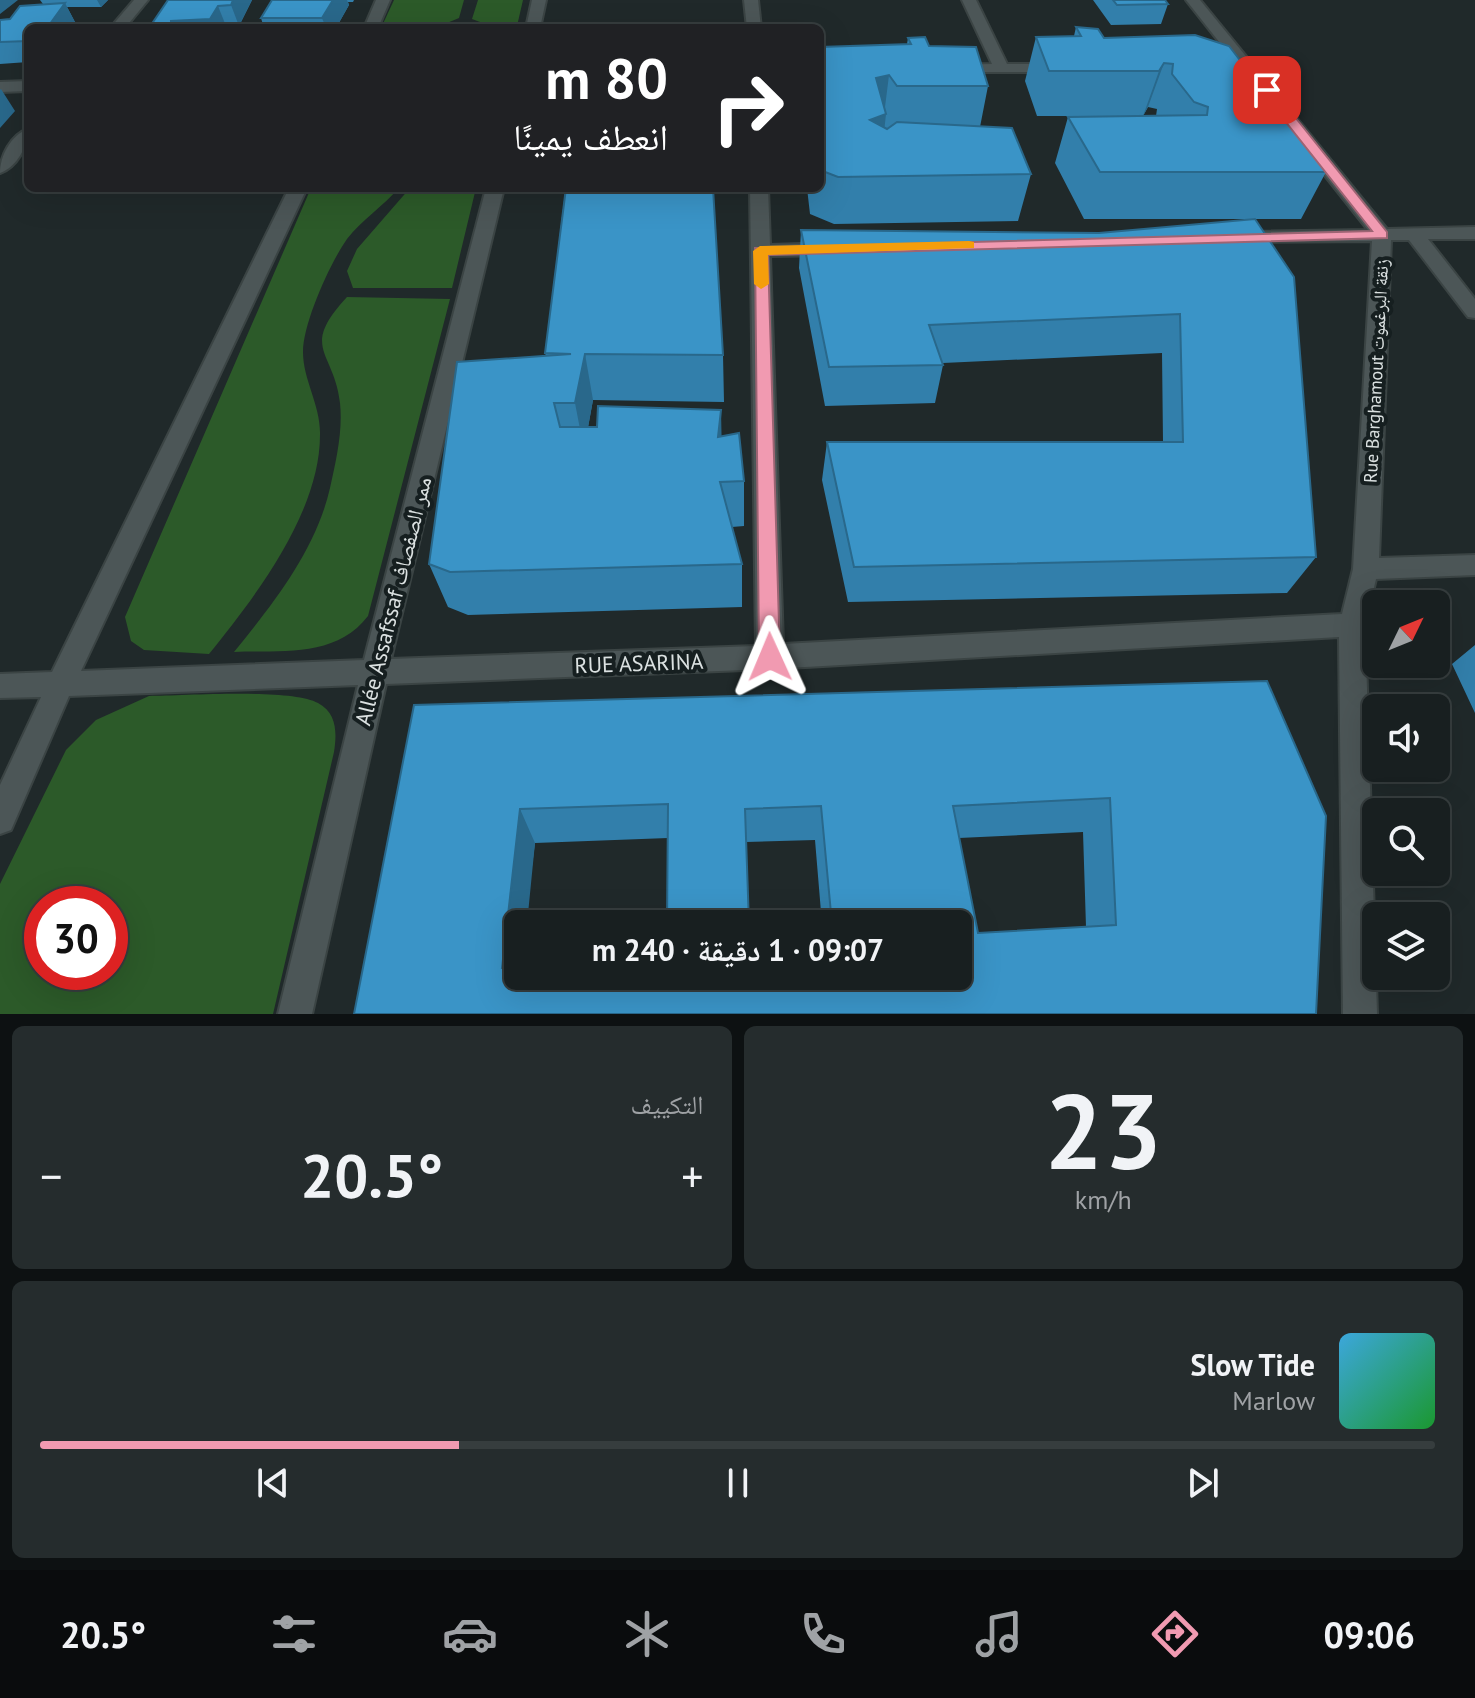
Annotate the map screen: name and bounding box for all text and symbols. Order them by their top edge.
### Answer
text: 80 m [545,42,668,114]
icon: right [696,56,800,160]
pin [1233,56,1301,124]
icon: arrive [1245,68,1289,112]
text: انعطف يمينًا [513,113,668,160]
street label: Rue Barghamout زنقة البرغموت [1359,258,1393,484]
street label: Allée Assafssaf ممر الصفصاف [349,474,437,728]
north arrow [1362,590,1450,678]
map controls [1362,590,1450,990]
position arrow [728,615,812,699]
street label: RUE ASARINA [574,647,704,679]
button: sound [1362,694,1450,782]
button: search [1362,798,1450,886]
speed limit sign: 30 [24,886,128,990]
button: layers [1362,902,1450,990]
text: 09:07 · 1 دقيقة · 240 m [592,930,884,969]
text: 23 [1044,1063,1162,1198]
text: التكييف [631,1088,704,1121]
text: 20.5° [300,1136,443,1214]
text: − [40,1147,62,1204]
text: + [681,1147,703,1204]
text: km/h [1075,1183,1132,1216]
text: Slow Tide [1191,1345,1315,1384]
text: Marlow [1232,1384,1315,1417]
icon: previous [251,1461,295,1505]
icon: pause [716,1461,760,1505]
icon: next [1181,1461,1225,1505]
icon: filters [266,1606,322,1662]
icon: car [442,1606,498,1662]
icon: climate [619,1606,675,1662]
icon: phone [795,1606,851,1662]
icon: music [971,1606,1027,1662]
icon: directions [1147,1606,1203,1662]
text: 20.5° [60,1611,146,1658]
text: 09:06 [1324,1611,1415,1658]

